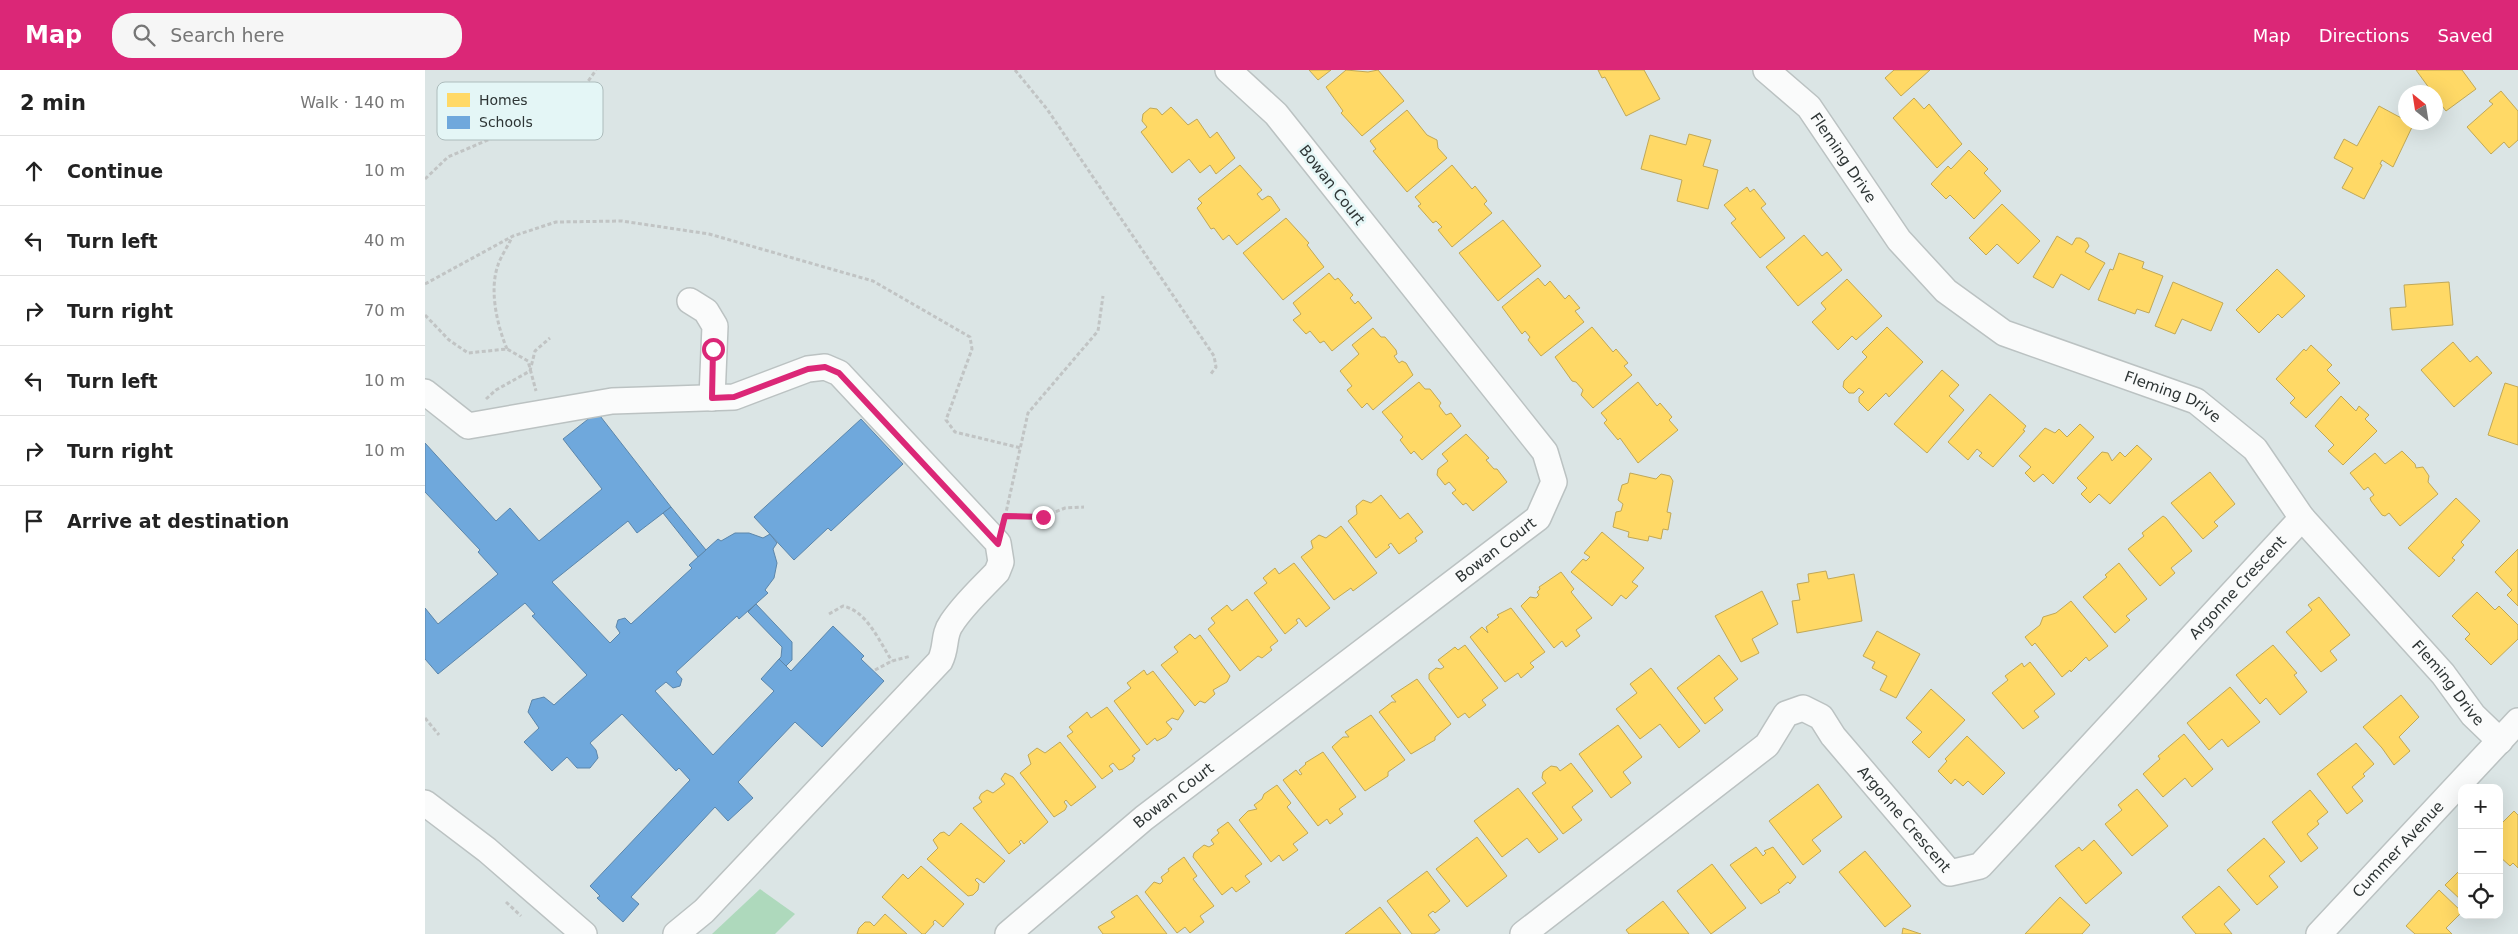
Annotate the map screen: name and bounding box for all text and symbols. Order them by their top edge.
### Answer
search box [112,13,462,58]
text: Map [25,21,82,49]
icon: search [130,21,158,49]
text: Search here [170,24,284,46]
text: Map [2253,25,2291,46]
text: Directions [2319,25,2409,46]
text: Saved [2437,25,2493,46]
legend [437,82,603,140]
north arrow [2398,85,2443,130]
text: 2 min [20,91,86,115]
text: Homes [479,92,528,108]
text: Walk · 140 m [300,93,405,112]
street label: Fleming Drive [1807,109,1880,206]
text: Schools [479,114,533,130]
street label: Bowan Court [1295,141,1369,229]
icon: ahead [20,157,48,185]
text: Continue [67,160,163,182]
text: 10 m [364,161,405,180]
icon: left [20,227,48,255]
text: Turn left [67,230,158,252]
text: 40 m [364,231,405,250]
icon: right [20,297,48,325]
text: Turn right [67,300,173,322]
text: 70 m [364,301,405,320]
route start [702,338,725,361]
icon: left [20,367,48,395]
street label: Fleming Drive [2122,367,2224,427]
text: Turn left [67,370,158,392]
text: 10 m [364,371,405,390]
icon: right [20,437,48,465]
text: Turn right [67,440,173,462]
text: 10 m [364,441,405,460]
route end [1032,506,1055,529]
icon: arrive [20,507,48,535]
text: Arrive at destination [67,510,289,532]
street label: Bowan Court [1452,514,1540,586]
street label: Argonne Crescent [2185,532,2290,643]
street label: Fleming Drive [2408,637,2488,730]
street label: Bowan Court [1130,759,1218,832]
street label: Argonne Crescent [1854,762,1955,876]
map controls [2458,784,2503,919]
button: + [2458,784,2503,829]
street label: Cummer Avenue [2349,797,2448,901]
button: − [2458,829,2503,874]
button: locate [2458,874,2503,919]

